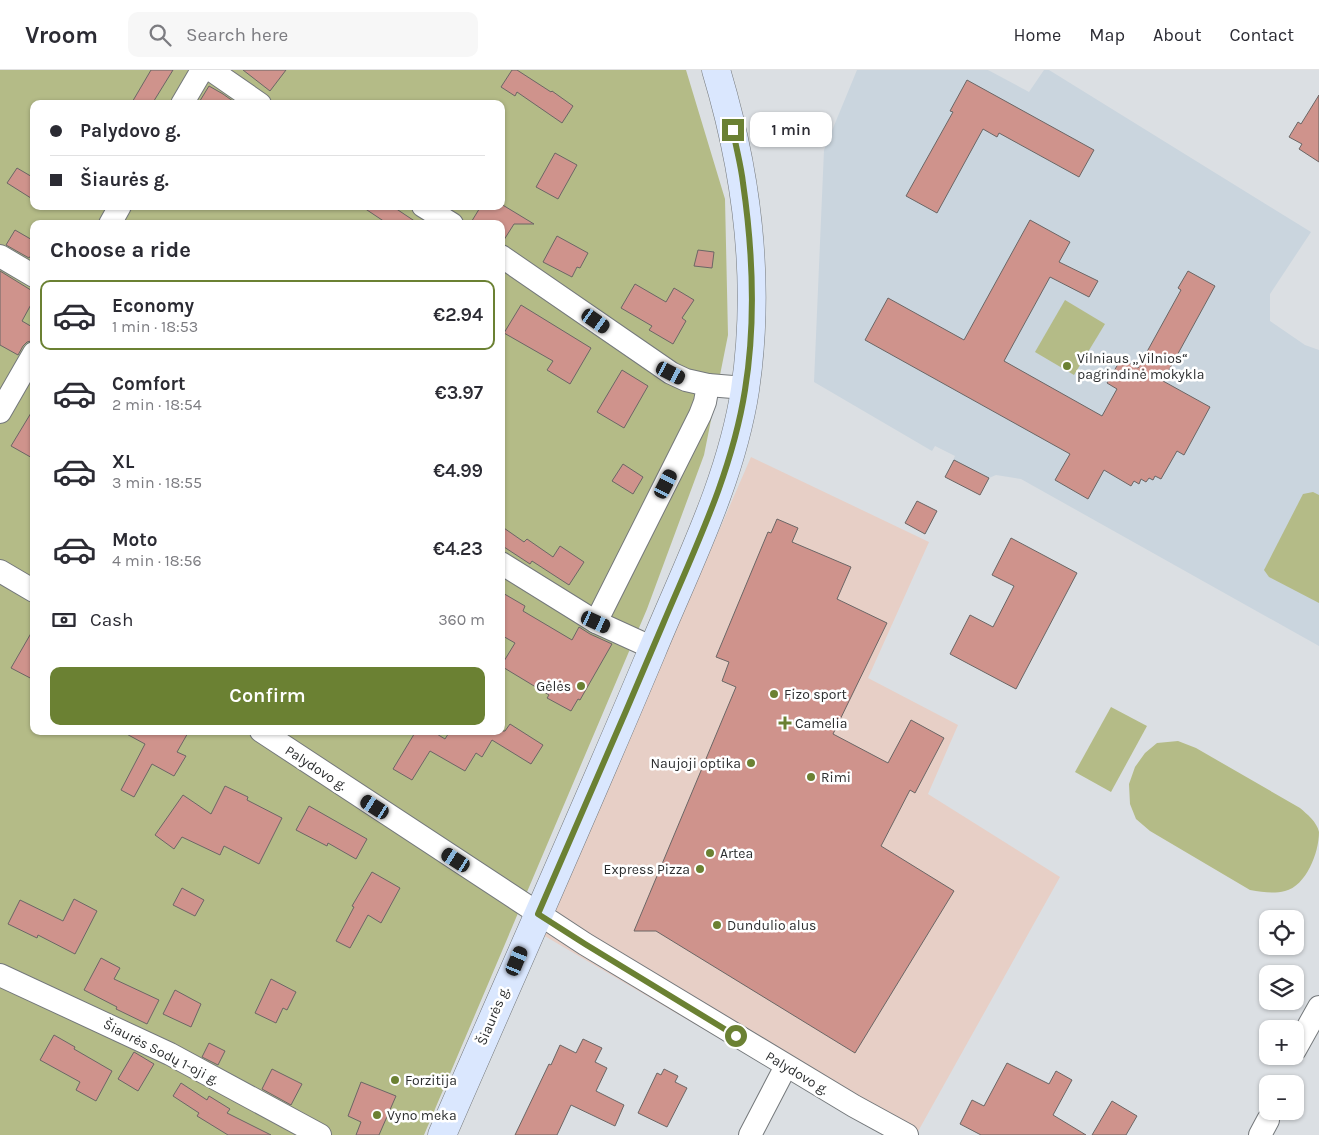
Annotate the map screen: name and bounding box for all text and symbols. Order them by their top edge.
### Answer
search box [128,12,478,57]
text: Vroom [25,21,98,49]
icon: search [146,21,174,49]
text: Search here [186,24,288,46]
text: Home [1013,24,1061,46]
text: Map [1089,24,1125,46]
text: About [1153,24,1202,46]
text: Contact [1230,24,1294,46]
callout: 1 min [750,112,833,148]
route end [722,119,744,141]
text: Palydovo g. [80,120,180,142]
text: 1 min [771,120,811,139]
text: Šiaurės g. [80,169,169,191]
text: Choose a ride [50,237,191,263]
icon: car [52,293,97,338]
text: Economy [112,295,194,317]
text: €2.94 [433,304,483,326]
car [579,306,612,336]
text: 1 min · 18:53 [112,317,198,336]
place label: Vilniaus „Vilnios“ pagrindinė mokykla [1077,350,1204,383]
car [654,360,687,386]
marker: Vilniaus „Vilnios“ pagrindinė mokykla [1061,360,1073,372]
icon: car [52,371,97,416]
text: Comfort [112,373,186,395]
text: €3.97 [435,382,483,404]
text: 2 min · 18:54 [112,395,202,414]
icon: car [52,449,97,494]
text: XL [112,451,134,473]
text: €4.99 [433,460,483,482]
car [652,467,679,501]
text: 3 min · 18:55 [112,473,202,492]
icon: car [52,527,97,572]
text: Moto [112,529,158,551]
text: €4.23 [433,538,483,560]
text: 4 min · 18:56 [112,551,202,570]
icon: cash [50,606,78,634]
text: Cash [90,609,134,631]
car [579,609,612,635]
text: 360 m [438,610,485,629]
button: Confirm [50,667,485,725]
place label: Gėlės [536,678,571,695]
marker: Gėlės [575,680,587,692]
place label: Fizo sport [784,686,847,703]
marker: Fizo sport [768,688,780,700]
place label: Camelia [795,715,847,732]
marker: Camelia [779,717,791,729]
street label: Palydovo g. [282,742,351,795]
place label: Naujoji optika [650,755,741,772]
marker: Naujoji optika [745,757,757,769]
place label: Rimi [821,769,851,786]
marker: Rimi [805,771,817,783]
car [358,793,391,821]
place label: Artea [720,845,753,862]
car [439,846,472,874]
marker: Artea [704,847,716,859]
place label: Express Pizza [604,861,690,878]
marker: Express Pizza [694,863,706,875]
map controls [1259,910,1304,1120]
button: locate [1259,910,1304,955]
place label: Dundulio alus [727,917,816,934]
marker: Dundulio alus [711,919,723,931]
car [504,944,529,978]
button: layers [1259,965,1304,1010]
street label: Šiaurės g. [473,984,513,1048]
street label: Šiaurės Sodų 1-oji g. [100,1016,222,1089]
button: + [1259,1020,1304,1065]
route start [725,1025,747,1047]
street label: Palydovo g. [763,1048,832,1099]
place label: Forzitija [405,1072,457,1089]
marker: Forzitija [389,1074,401,1086]
button: − [1259,1075,1304,1120]
place label: Vyno meka [387,1107,457,1124]
marker: Vyno meka [371,1109,383,1121]

